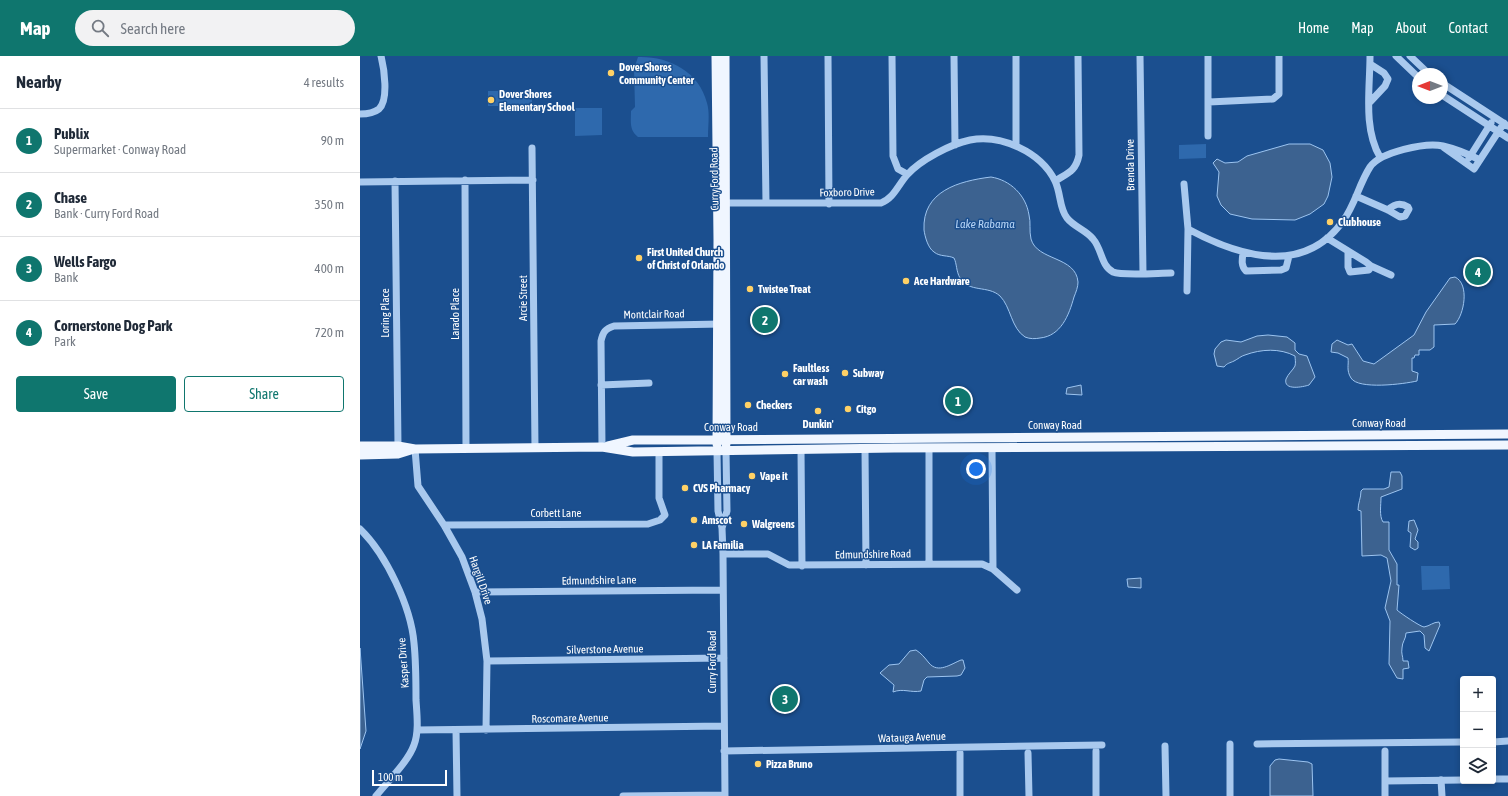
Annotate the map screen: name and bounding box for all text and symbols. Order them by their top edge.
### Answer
search box [75,10,355,46]
text: Map [20,17,51,39]
icon: search [89,17,111,39]
text: Search here [121,20,185,37]
text: Home [1298,20,1329,36]
text: Map [1351,20,1374,36]
text: About [1396,20,1427,36]
text: Contact [1449,20,1488,36]
place label: Dover Shores Community Center [619,61,695,86]
marker: Dover Shores Community Center [606,68,616,78]
north arrow [1412,68,1448,104]
text: Nearby [16,72,62,92]
text: 4 results [304,75,344,90]
place label: Dover Shores Elementary School [499,88,576,113]
marker: Dover Shores Elementary School [486,95,496,105]
text: Publix [54,125,89,142]
text: 1 [26,133,32,148]
text: 90 m [321,133,344,148]
street label: Brenda Drive [1124,139,1136,191]
text: Supermarket · Conway Road [54,142,186,157]
street label: Curry Ford Road [707,147,721,211]
street label: Foxboro Drive [819,186,875,198]
text: Chase [54,189,87,206]
text: 2 [26,197,32,212]
text: 350 m [315,197,344,212]
text: Bank · Curry Ford Road [54,206,159,221]
place label: Clubhouse [1338,216,1381,228]
water label: Lake Rabama [955,217,1015,231]
marker: Clubhouse [1325,217,1335,227]
place label: First United Church of Christ of Orlando [647,246,724,271]
text: Wells Fargo [54,253,116,270]
marker: First United Church of Christ of Orlando [634,253,644,263]
pin: 4 [1465,257,1491,287]
text: 3 [26,261,32,276]
text: 400 m [315,261,344,276]
text: Bank [54,270,78,285]
street label: Arcie Street [517,275,529,321]
place label: Ace Hardware [913,275,970,287]
marker: Ace Hardware [901,276,911,286]
place label: Twistee Treat [758,283,811,295]
marker: Twistee Treat [745,284,755,294]
street label: Loring Place [379,288,391,338]
street label: Larado Place [449,288,461,340]
pin: 2 [752,305,778,335]
street label: Montclair Road [623,307,685,321]
text: Cornerstone Dog Park [54,317,172,334]
text: 4 [26,325,32,340]
text: 720 m [315,325,344,340]
text: Park [54,334,76,349]
place label: Faultless car wash [793,362,829,387]
place label: Subway [853,367,885,379]
marker: Subway [840,368,850,378]
marker: Faultless car wash [780,369,790,379]
button: Save [16,376,176,412]
button: Share [184,376,344,412]
pin: 1 [945,386,971,416]
place label: Checkers [756,399,792,411]
marker: Checkers [743,400,753,410]
place label: Citgo [856,403,876,415]
marker: Citgo [843,404,853,414]
marker: Dunkin' [813,406,823,416]
street label: Conway Road [1352,417,1406,429]
place label: Dunkin' [802,418,834,430]
street label: Conway Road [1028,419,1082,431]
street label: Conway Road [704,421,758,433]
your location [966,459,986,479]
place label: Vape it [759,470,788,482]
marker: Vape it [747,471,757,481]
place label: CVS Pharmacy [693,482,751,494]
marker: CVS Pharmacy [680,483,690,493]
street label: Corbett Lane [530,507,582,519]
place label: Amscot [701,514,732,526]
marker: Amscot [689,515,699,525]
place label: Walgreens [751,518,795,530]
marker: Walgreens [739,519,749,529]
place label: LA Familia [702,539,744,551]
marker: LA Familia [689,540,699,550]
street label: Edmundshire Road [835,547,911,561]
street label: Hargill Drive [467,554,495,606]
street label: Edmundshire Lane [561,573,637,587]
street label: Curry Ford Road [706,630,718,694]
street label: Kasper Drive [395,637,411,689]
street label: Silverstone Avenue [566,642,644,656]
map controls [1460,676,1496,784]
button: + [1460,676,1496,712]
pin: 3 [772,684,798,714]
street label: Roscomare Avenue [531,711,609,725]
button: − [1460,712,1496,748]
street label: Watauga Avenue [878,730,946,744]
button: layers [1460,748,1496,784]
place label: Pizza Bruno [766,758,813,770]
marker: Pizza Bruno [753,759,763,769]
scale bar [372,768,447,787]
text: 100 m [378,771,403,783]

